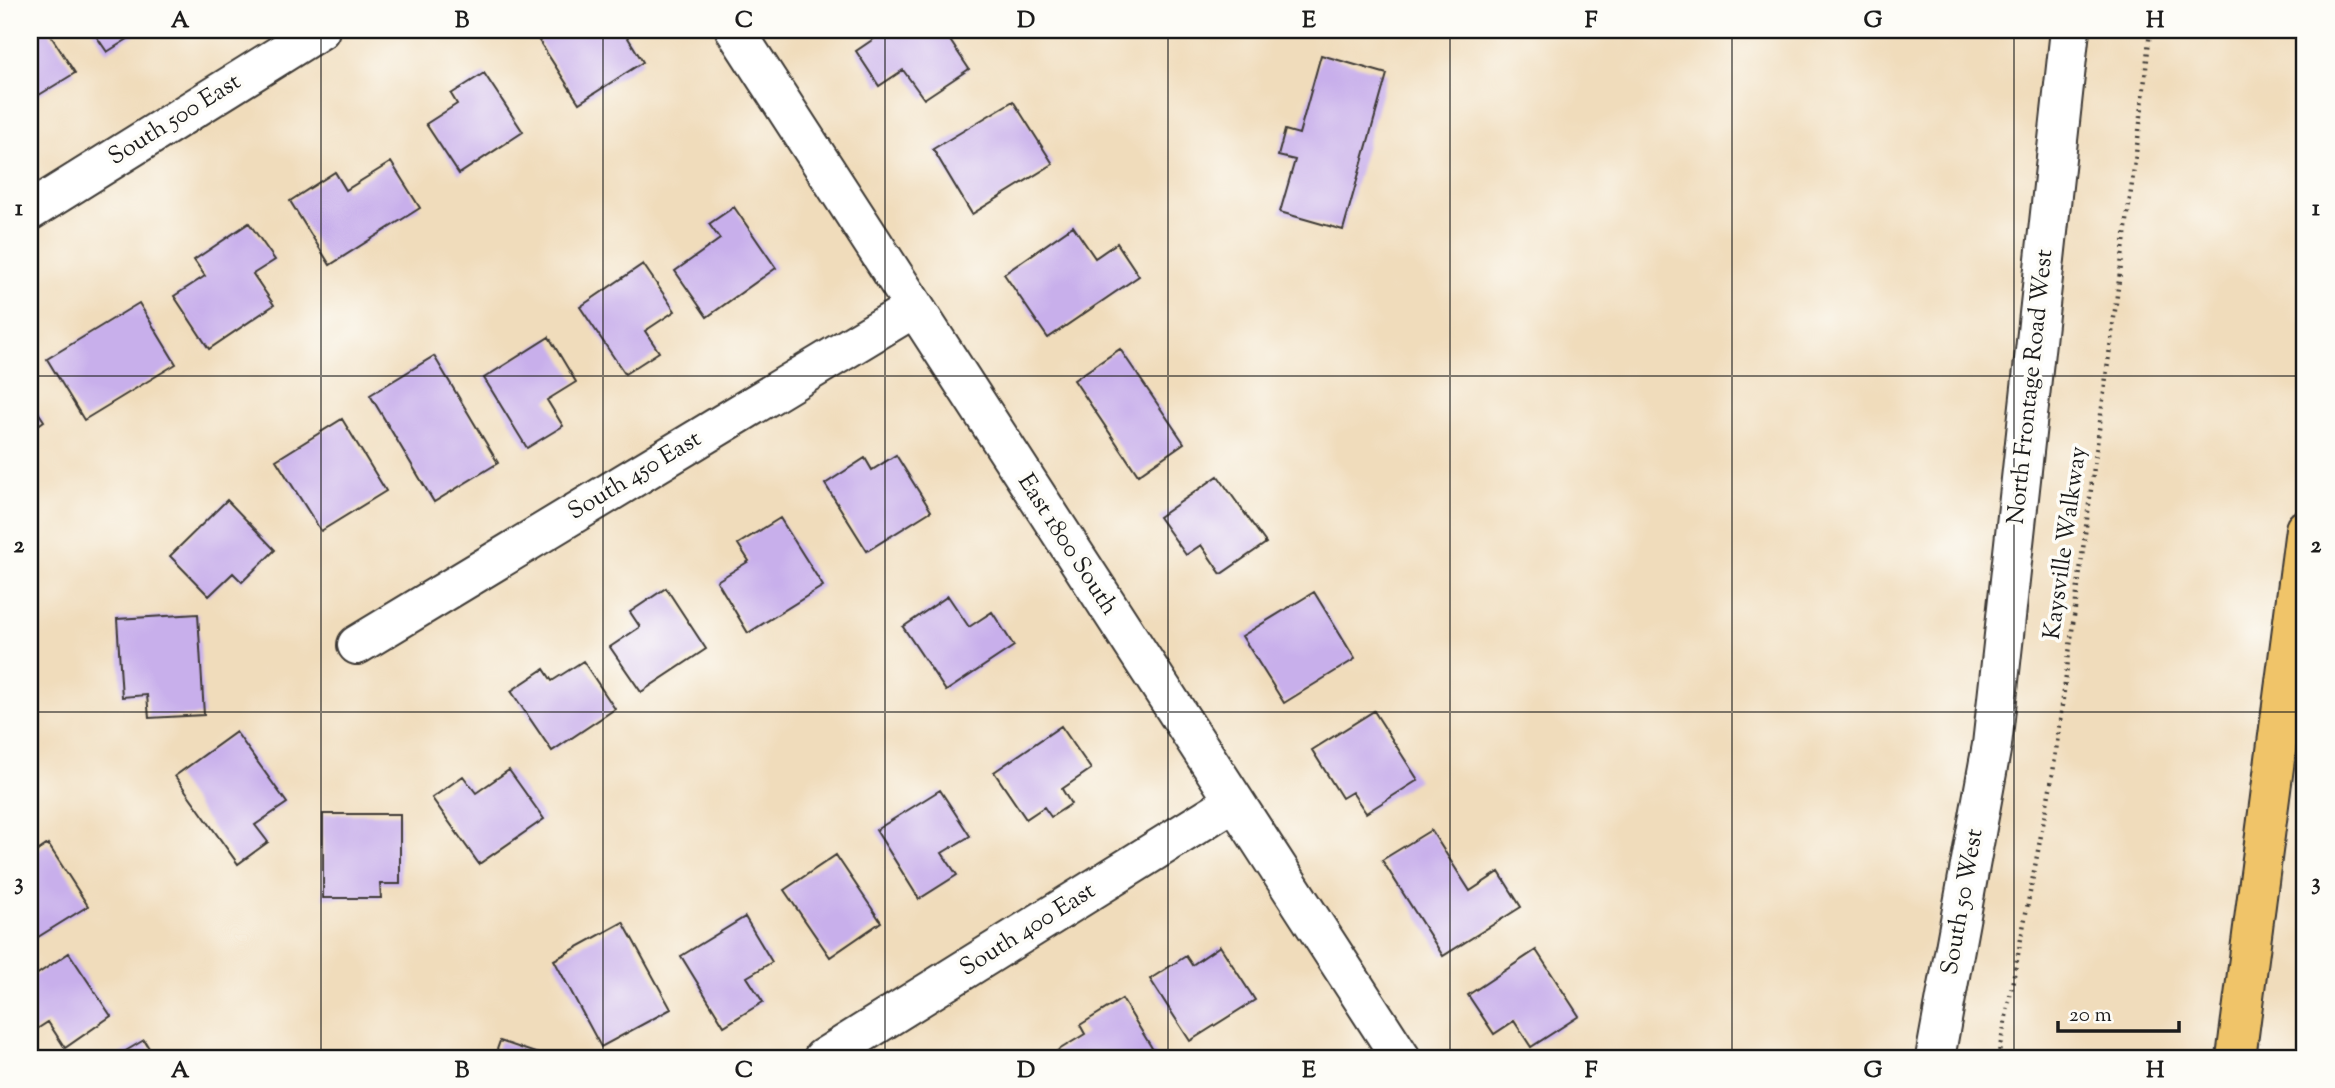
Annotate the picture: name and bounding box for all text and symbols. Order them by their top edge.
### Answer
text: A [171,5,190,38]
text: B [455,5,470,38]
text: C [735,5,753,38]
text: D [1017,5,1035,38]
text: E [1302,5,1316,38]
text: F [1585,5,1598,38]
text: G [1864,5,1883,38]
text: H [2146,5,2165,38]
street label: South 500 East [102,66,248,174]
text: 1 [15,193,23,226]
text: 1 [2312,193,2320,226]
street label: North Frontage Road West [2000,248,2062,526]
street label: South 450 East [562,423,708,529]
street label: Kaysville Walkway [2036,444,2096,642]
street label: East 1800 South [1008,468,1126,622]
text: 2 [14,530,25,563]
text: 2 [2311,530,2322,563]
street label: South 50 West [1933,826,1993,978]
text: 3 [14,867,24,900]
text: 3 [2311,867,2321,900]
street label: South 400 East [954,875,1102,985]
scale bar [2058,990,2179,1034]
text: 20 m [2069,1001,2112,1031]
text: A [171,1055,190,1088]
text: B [455,1055,470,1088]
text: C [735,1055,753,1088]
text: D [1017,1055,1035,1088]
text: E [1302,1055,1316,1088]
text: F [1585,1055,1598,1088]
text: G [1864,1055,1883,1088]
text: H [2146,1055,2165,1088]

